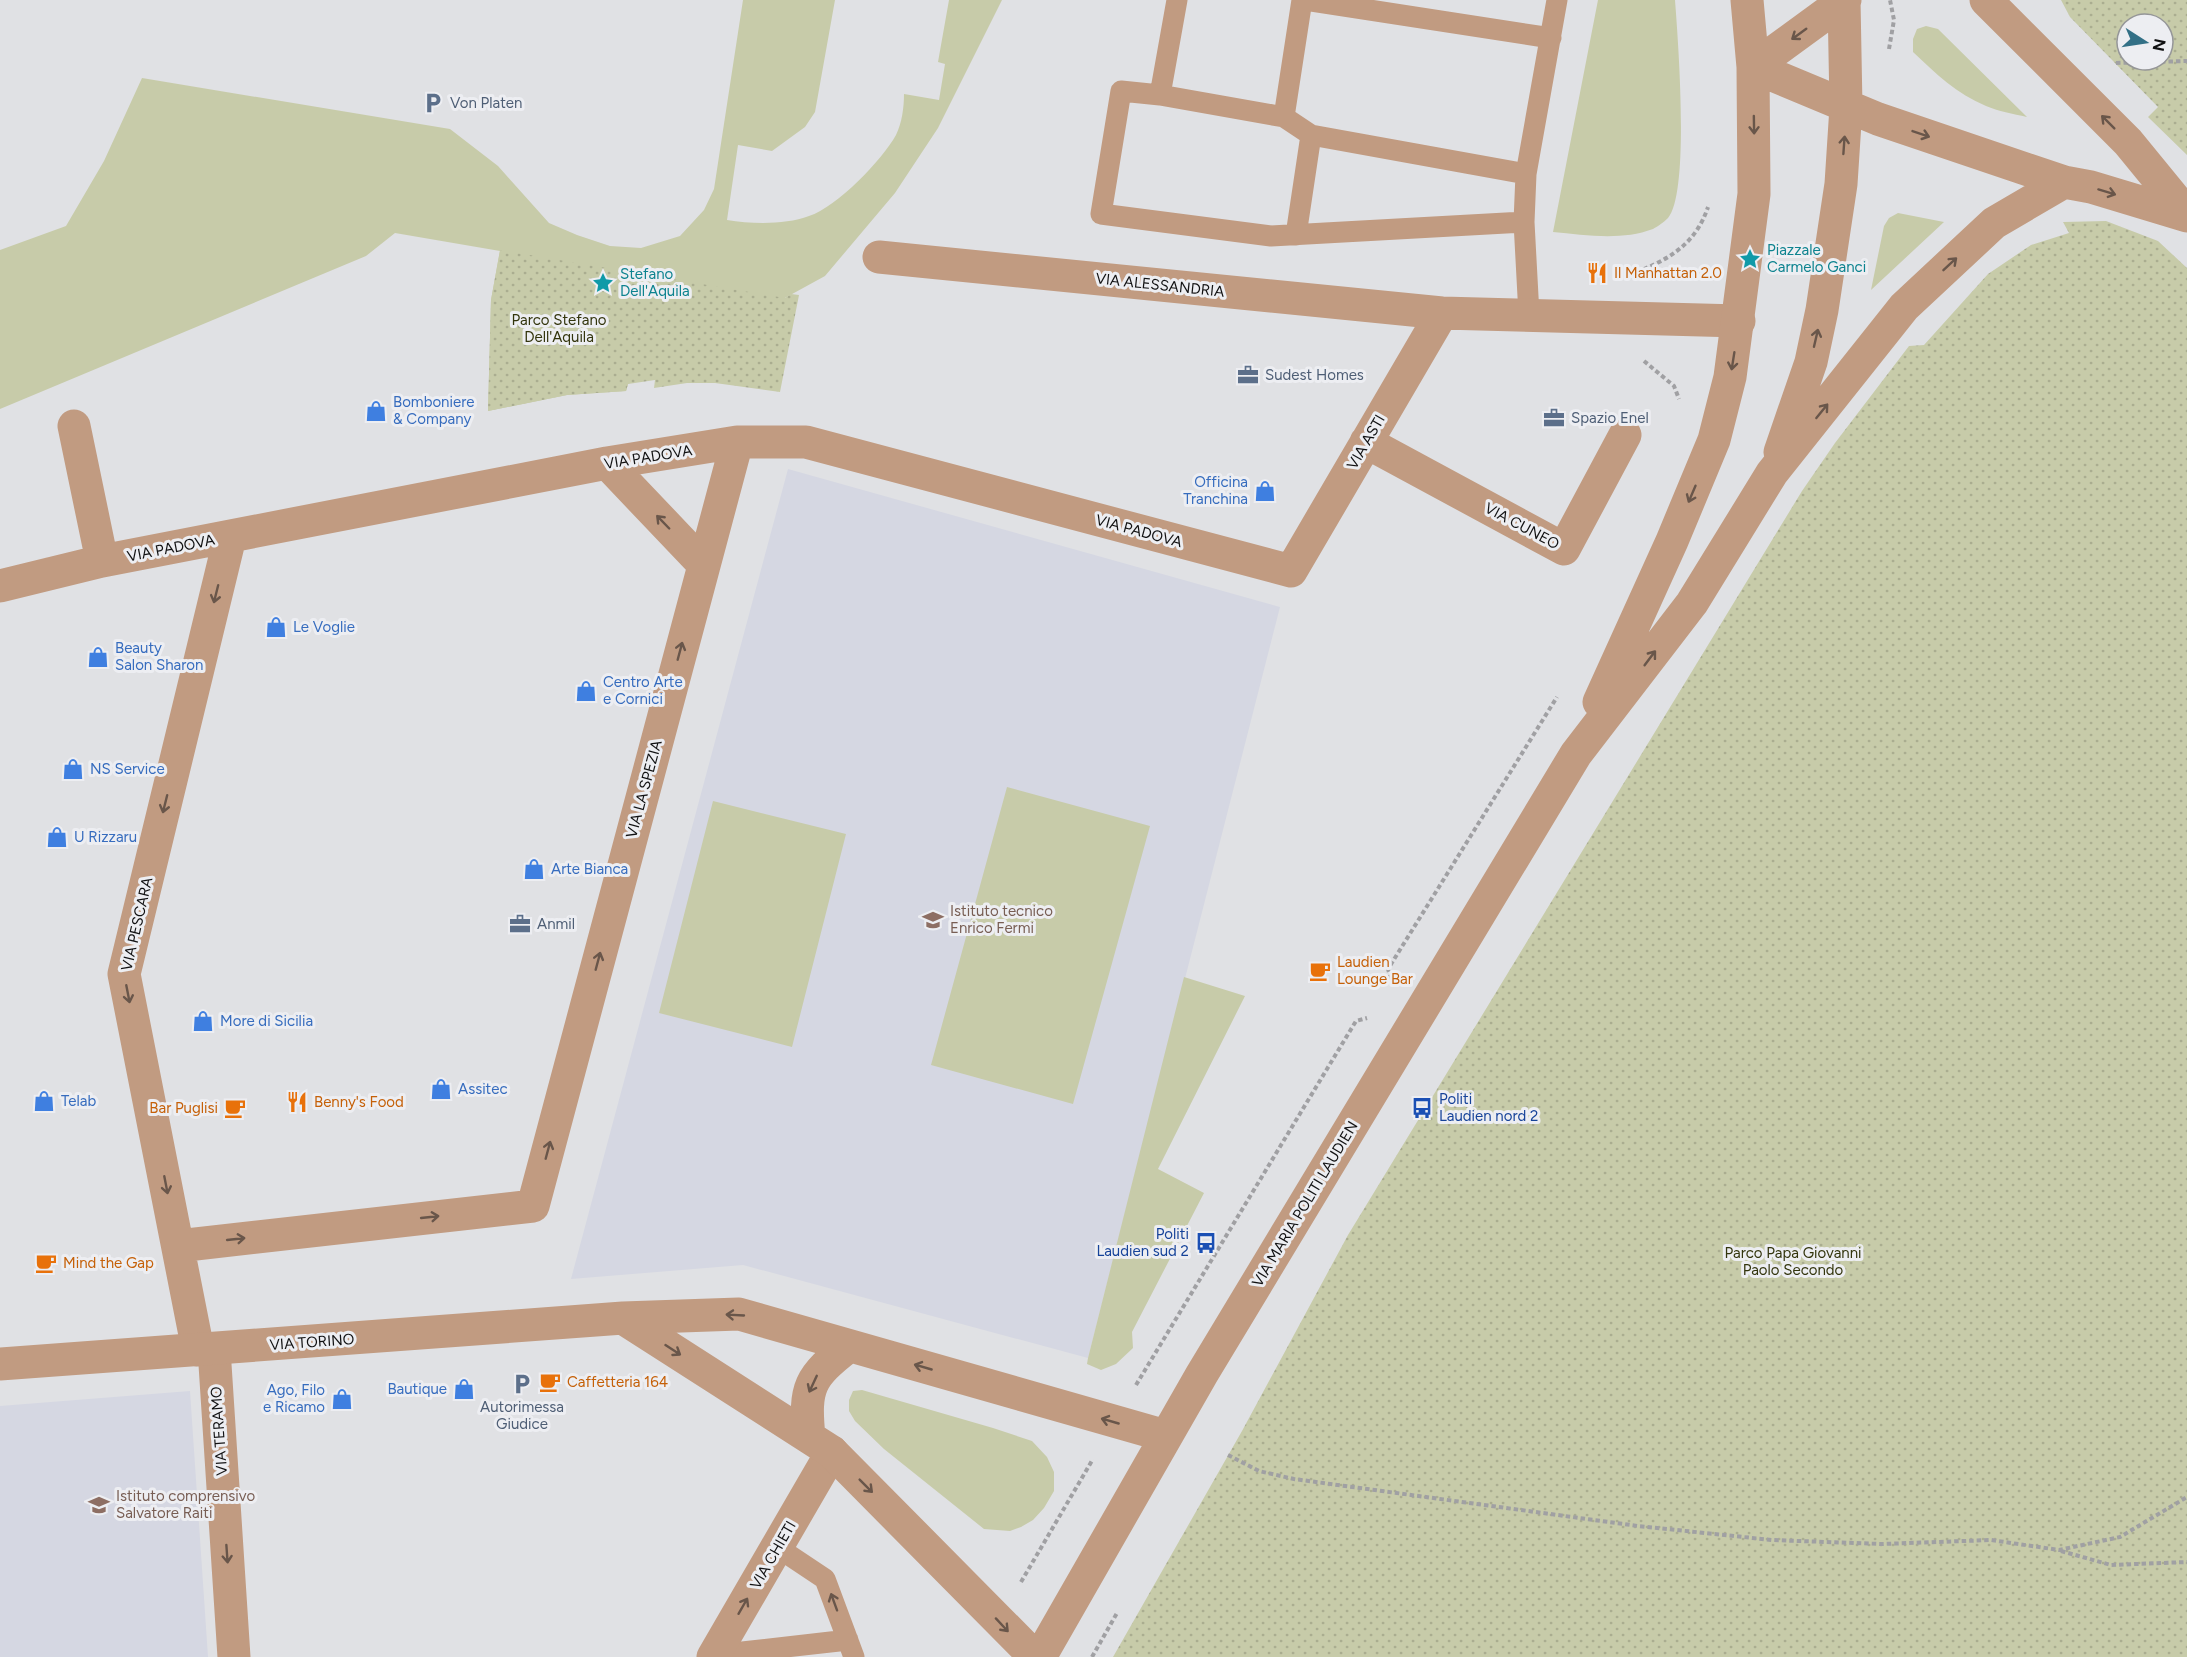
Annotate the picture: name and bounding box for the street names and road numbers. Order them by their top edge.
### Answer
street label: VIA ALESSANDRIA [1095,269,1225,301]
street label: VIA ASTI [1343,412,1389,472]
street label: VIA PADOVA [603,441,693,473]
street label: VIA CUNEO [1482,499,1562,553]
street label: VIA PADOVA [1094,511,1184,551]
street label: VIA PADOVA [126,531,216,565]
street label: VIA LA SPEZIA [622,738,666,840]
street label: VIA PESCARA [117,875,157,973]
street label: VIA MARIA POLITI LAUDIEN [1248,1118,1362,1290]
street label: VIA TORINO [269,1330,355,1354]
street label: VIA TERAMO [207,1386,231,1476]
street label: VIA CHIETI [746,1518,800,1592]

